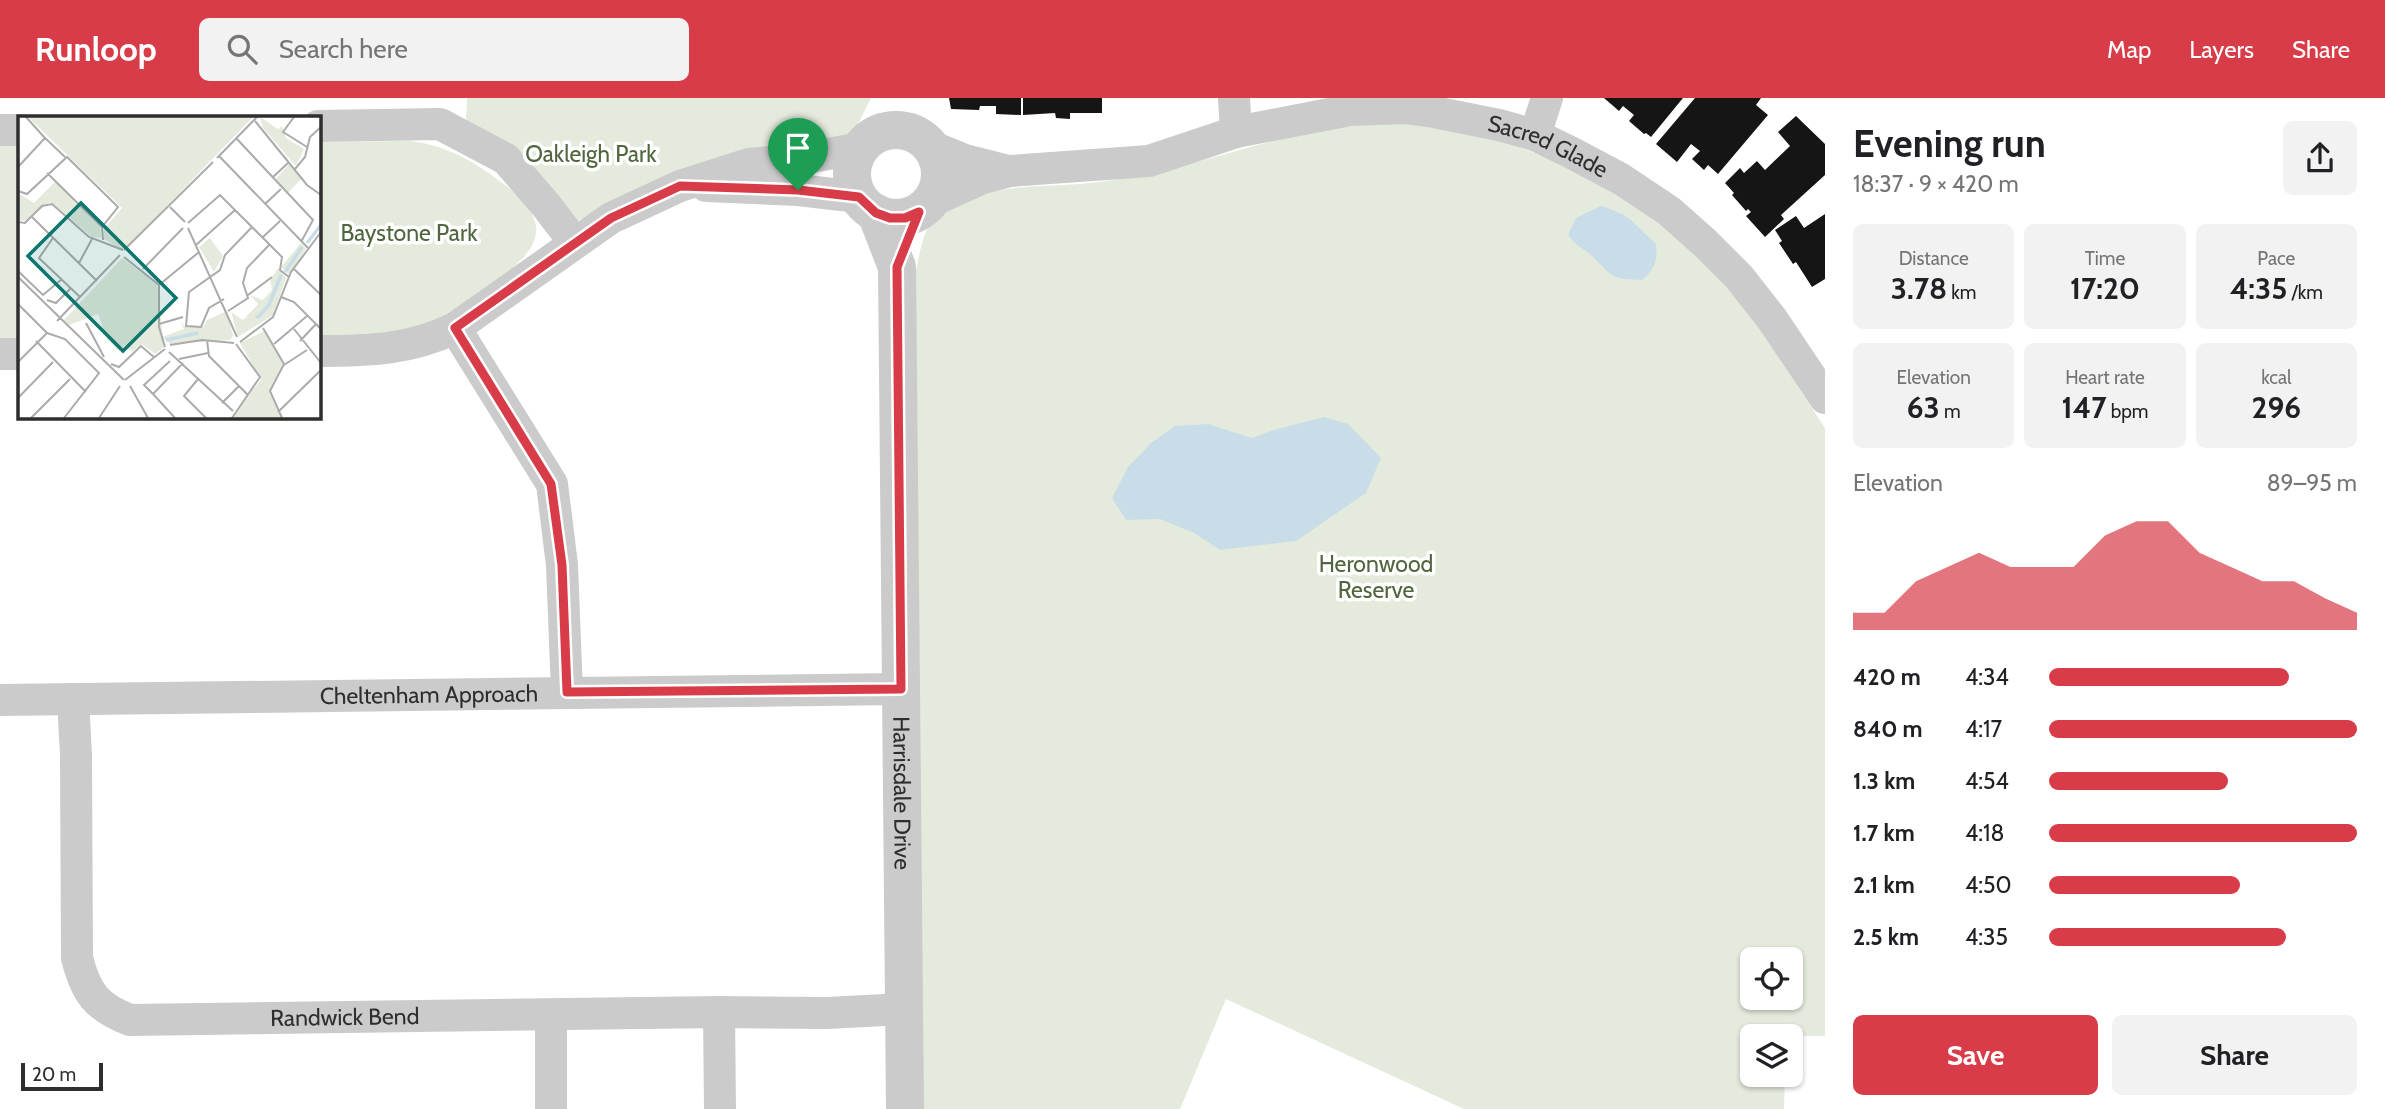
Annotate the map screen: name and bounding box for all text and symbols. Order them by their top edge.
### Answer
search box [199,18,689,81]
text: Runloop [35,29,157,69]
icon: search [223,30,261,68]
text: Search here [279,33,408,65]
text: Map [2107,35,2151,64]
text: Layers [2189,35,2254,64]
text: Share [2292,35,2350,64]
street label: Sacred Glade [1486,109,1613,184]
inset map [18,116,320,418]
pin [768,118,828,190]
text: Evening run [1853,120,2046,167]
button: share [2283,121,2357,195]
icon: arrive [779,129,817,167]
park label: Oakleigh Park [525,140,657,168]
text: 18:37 · 9 × 420 m [1853,170,2019,198]
park label: Baystone Park [341,219,478,247]
text: Distance [1899,247,1969,270]
text: Time [2085,247,2125,270]
text: Pace [2257,247,2295,270]
text: 3.78 [1891,270,1947,307]
text: 17:20 [2070,270,2140,307]
text: 4:35 [2230,270,2287,307]
text: km [1947,281,1977,304]
text: /km [2287,281,2323,304]
text: Elevation [1897,366,1971,389]
text: Heart rate [2065,366,2145,389]
text: kcal [2261,366,2291,389]
text: 63 [1907,389,1940,426]
text: 147 [2061,389,2106,426]
text: 296 [2252,389,2301,426]
text: m [1940,400,1961,423]
text: bpm [2106,400,2149,423]
text: Elevation [1853,469,1943,497]
text: 89–95 m [2267,469,2357,497]
park label: Heronwood Reserve [1319,550,1433,604]
text: 420 m [1853,663,1921,691]
text: 4:34 [1965,663,2009,691]
street label: Cheltenham Approach [320,679,538,710]
text: 840 m [1853,715,1923,743]
text: 4:17 [1965,715,2002,743]
street label: Harrisdale Drive [887,716,917,870]
text: 1.3 km [1853,767,1915,795]
text: 4:54 [1965,767,2009,795]
text: 1.7 km [1853,819,1915,847]
text: 4:18 [1965,819,2005,847]
text: 2.1 km [1853,871,1915,899]
text: 4:50 [1965,871,2012,899]
text: 2.5 km [1853,923,1919,951]
text: 4:35 [1965,923,2008,951]
map controls [1740,947,1803,1087]
button: locate [1740,947,1803,1010]
street label: Randwick Bend [270,1002,420,1032]
button: Save [1853,1015,2098,1095]
button: Share [2112,1015,2357,1095]
button: layers [1740,1024,1803,1087]
scale bar [21,1060,103,1092]
text: 20 m [32,1063,76,1086]

